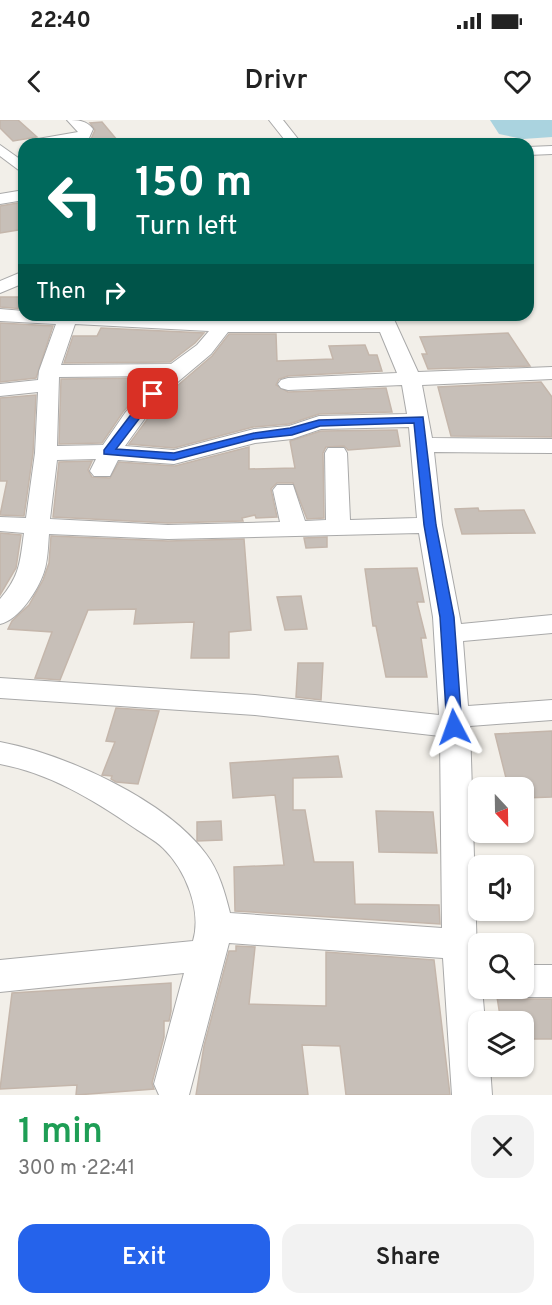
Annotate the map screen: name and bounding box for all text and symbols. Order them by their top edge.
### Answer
text: 22:40 [30,8,91,35]
text: Drivr [244,64,308,98]
icon: back [18,65,51,98]
icon: heart [501,65,534,98]
text: 150 m [135,158,252,211]
icon: left [36,162,114,240]
text: Turn left [135,210,237,244]
icon: right [98,276,131,309]
text: Then [36,279,86,306]
pin [127,368,178,419]
icon: arrive [136,377,169,410]
position arrow [422,695,486,759]
north arrow [468,777,534,843]
map controls [468,777,534,1077]
button: sound [468,855,534,921]
button: search [468,933,534,999]
button: layers [468,1011,534,1077]
text: 1 min [18,1110,103,1156]
button: close [471,1115,534,1178]
text: 300 m · 22:41 [18,1156,135,1182]
button: Exit [18,1224,270,1293]
button: Share [282,1224,534,1293]

